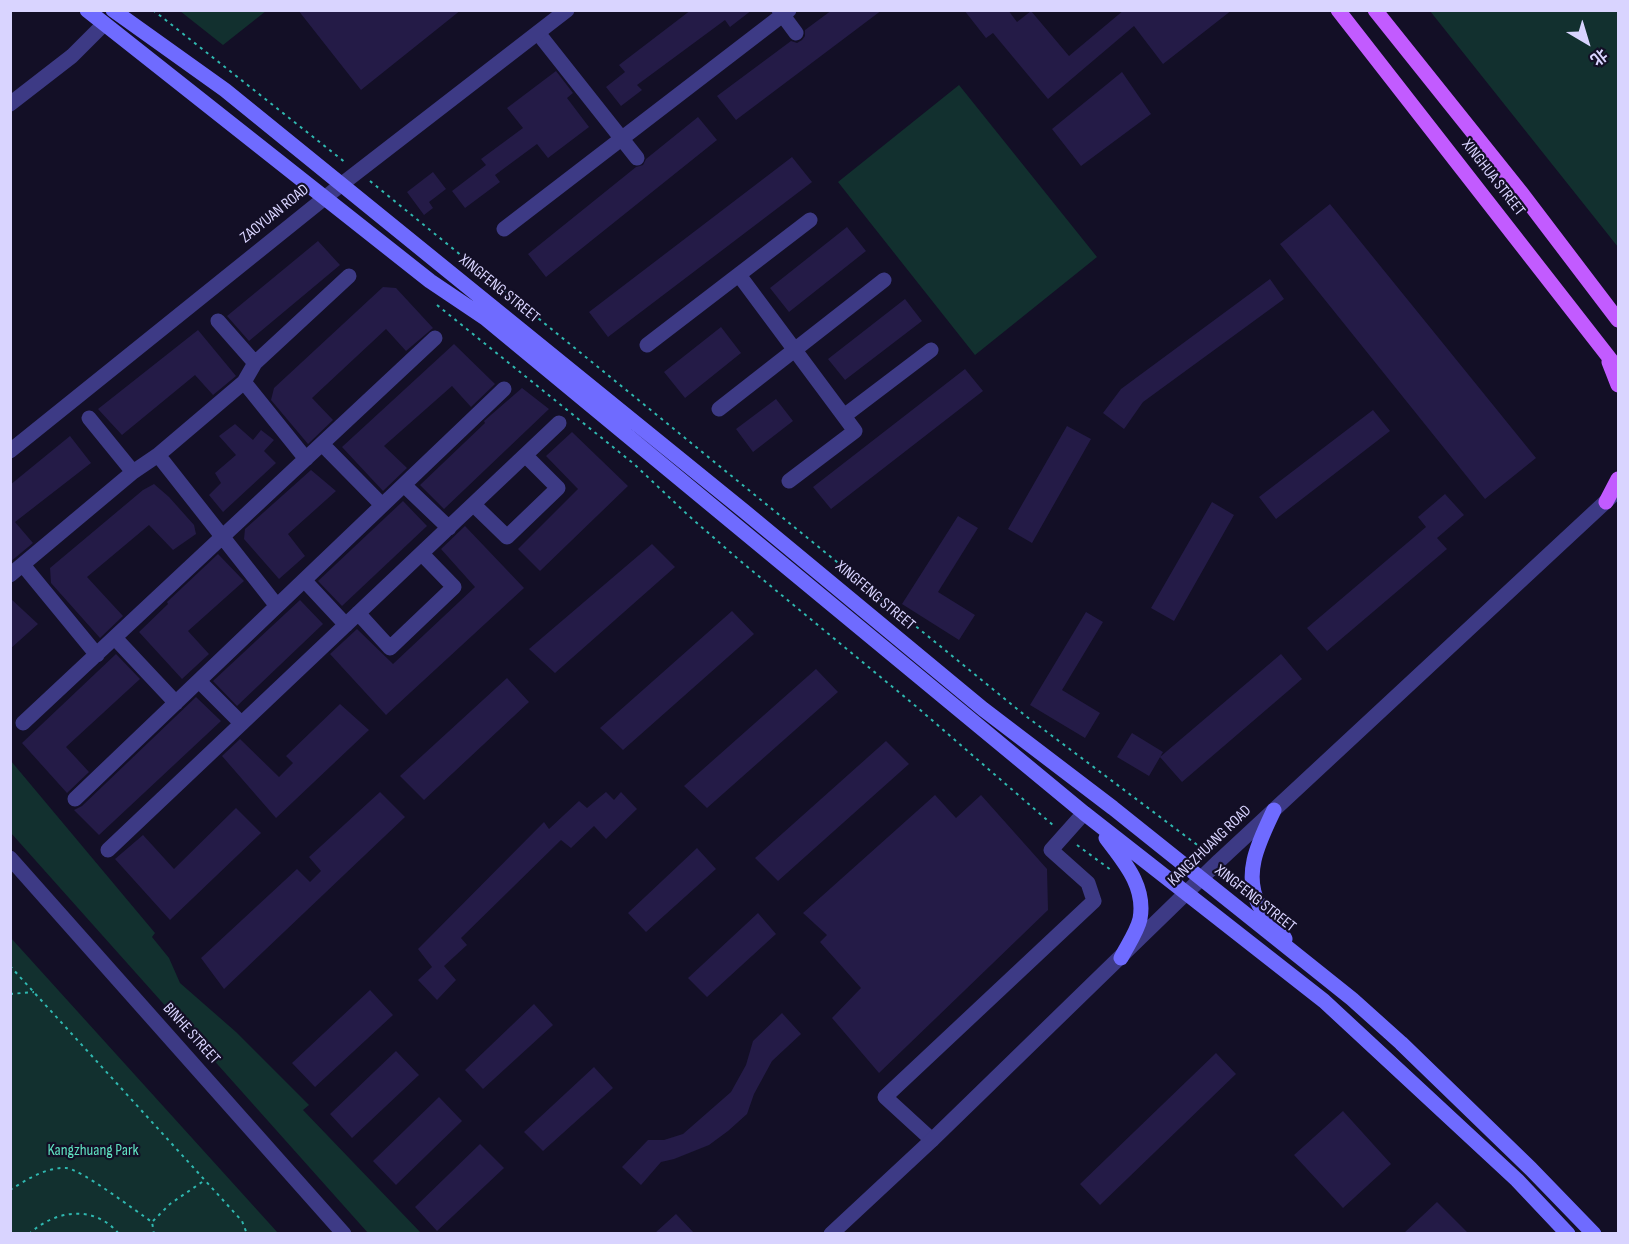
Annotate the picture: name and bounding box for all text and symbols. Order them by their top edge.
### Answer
north arrow [1557,12,1617,72]
text: 北 [1586,44,1611,69]
street label: XINGHUA STREET [1457,136,1529,220]
street label: ZAOYUAN ROAD [237,180,313,248]
street label: XINGFENG STREET [455,251,543,327]
street label: XINGFENG STREET [831,557,919,635]
street label: KANGZHUANG ROAD [1164,801,1256,891]
street label: XINGFENG STREET [1210,861,1300,937]
street label: BINHE STREET [158,999,224,1069]
park label: Kangzhuang Park [47,1141,139,1161]

